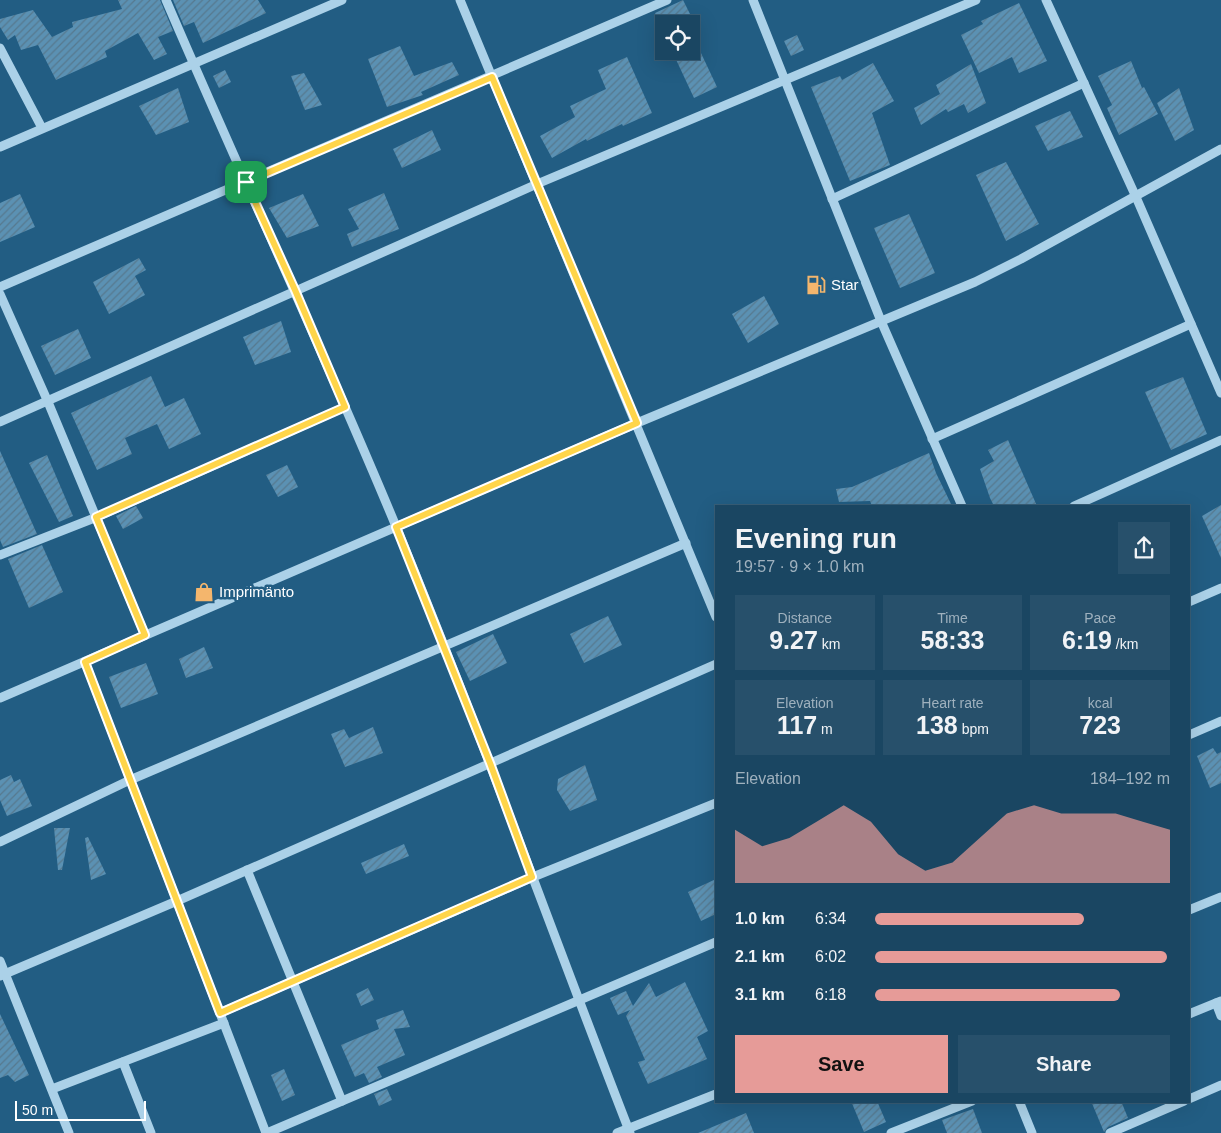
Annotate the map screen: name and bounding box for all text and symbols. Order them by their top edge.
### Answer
map controls [655,15,700,60]
button: locate [655,15,700,60]
pin [225,161,267,203]
icon: arrive [232,168,260,196]
fuel station icon: Star [805,274,827,296]
place label: Star [831,276,859,293]
button: share [1118,522,1170,574]
text: Evening run [735,523,897,554]
text: 19:57 · 9 × 1.0 km [735,558,864,575]
shop icon: Imprimänto [193,581,215,603]
place label: Imprimänto [219,583,294,600]
text: Distance [778,610,832,626]
text: Time [937,610,968,626]
text: Pace [1084,610,1116,626]
text: 9.27 [769,626,818,654]
text: 58:33 [921,626,984,654]
text: 6:19 [1062,626,1112,654]
text: km [818,636,840,652]
text: /km [1112,636,1138,652]
text: Elevation [776,695,834,711]
text: Heart rate [921,695,984,711]
text: kcal [1088,695,1113,711]
text: 117 [777,711,817,739]
text: 138 [916,711,958,739]
text: 723 [1079,711,1121,739]
text: m [817,721,833,737]
text: bpm [958,721,989,737]
text: Elevation [735,770,801,787]
text: 184–192 m [1090,770,1170,787]
text: 1.0 km [735,910,785,927]
text: 6:34 [815,910,846,927]
text: 2.1 km [735,948,785,965]
text: 6:02 [815,948,846,965]
text: 3.1 km [735,986,785,1003]
text: 6:18 [815,986,846,1003]
button: Save [735,1035,948,1093]
button: Share [958,1035,1170,1093]
scale bar [15,1098,146,1121]
text: 50 m [22,1102,53,1118]

